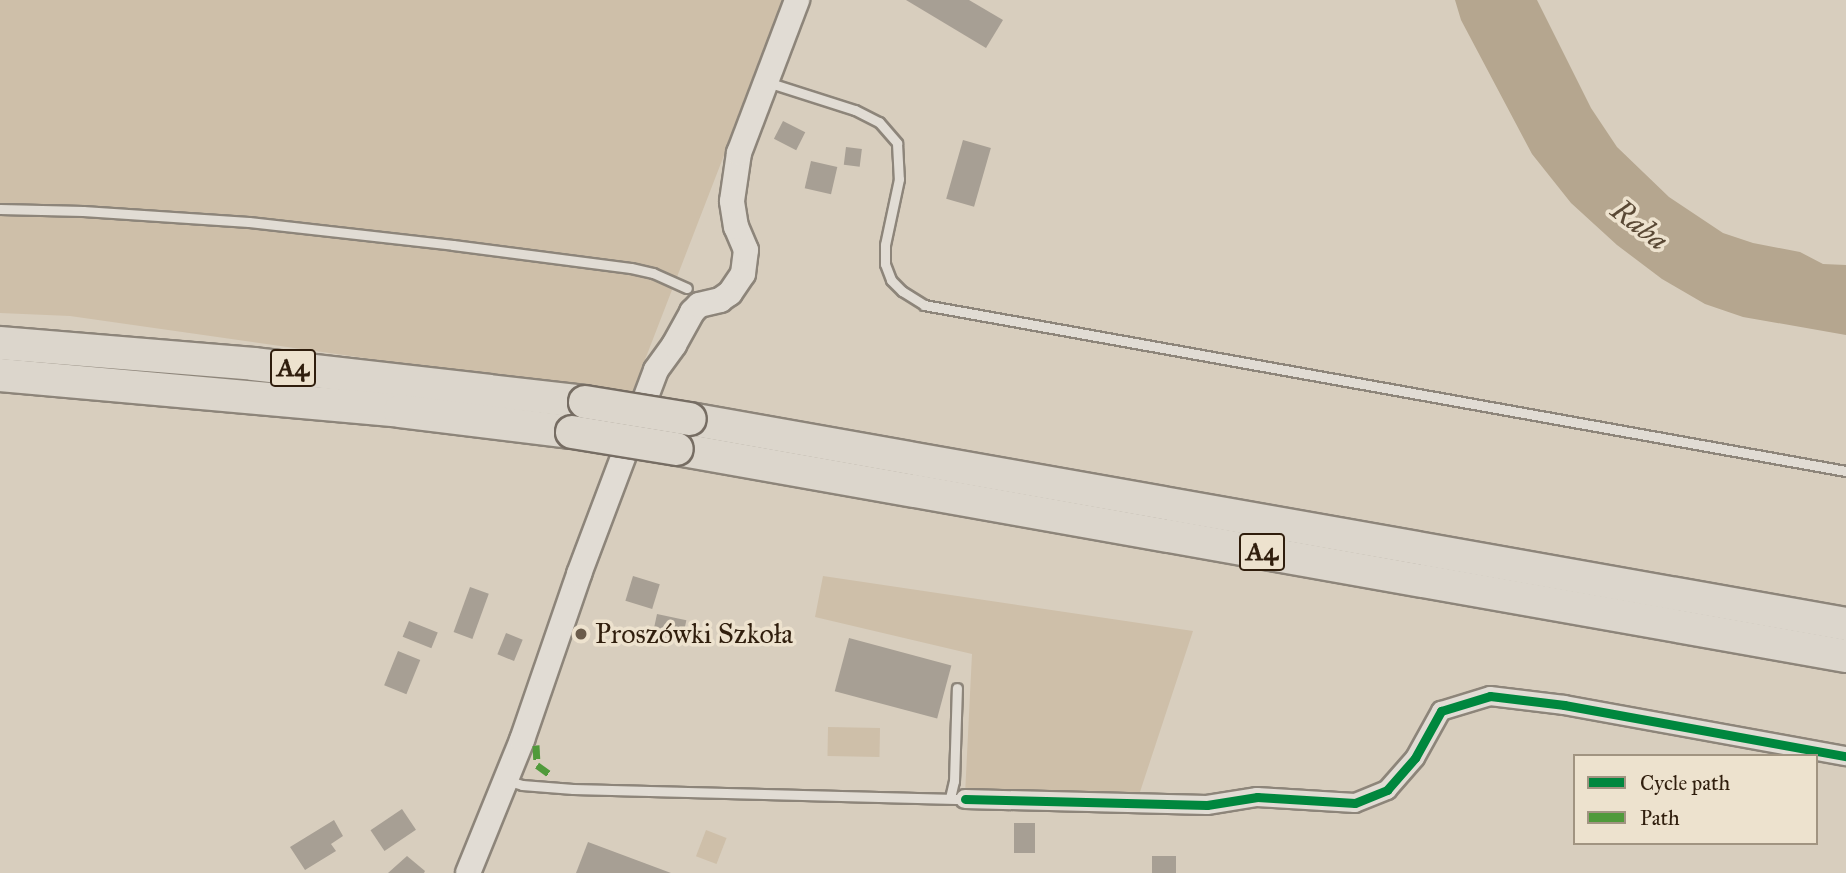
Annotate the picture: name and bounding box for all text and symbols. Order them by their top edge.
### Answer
water label: Raba [1604,192,1676,258]
road number: A4 [268,346,318,390]
road number: A4 [1238,530,1286,574]
place label: Proszówki Szkoła [595,617,793,651]
marker: Proszówki Szkoła [573,626,589,642]
legend [1573,754,1818,845]
text: Cycle path [1640,770,1730,796]
text: Path [1640,805,1680,831]

